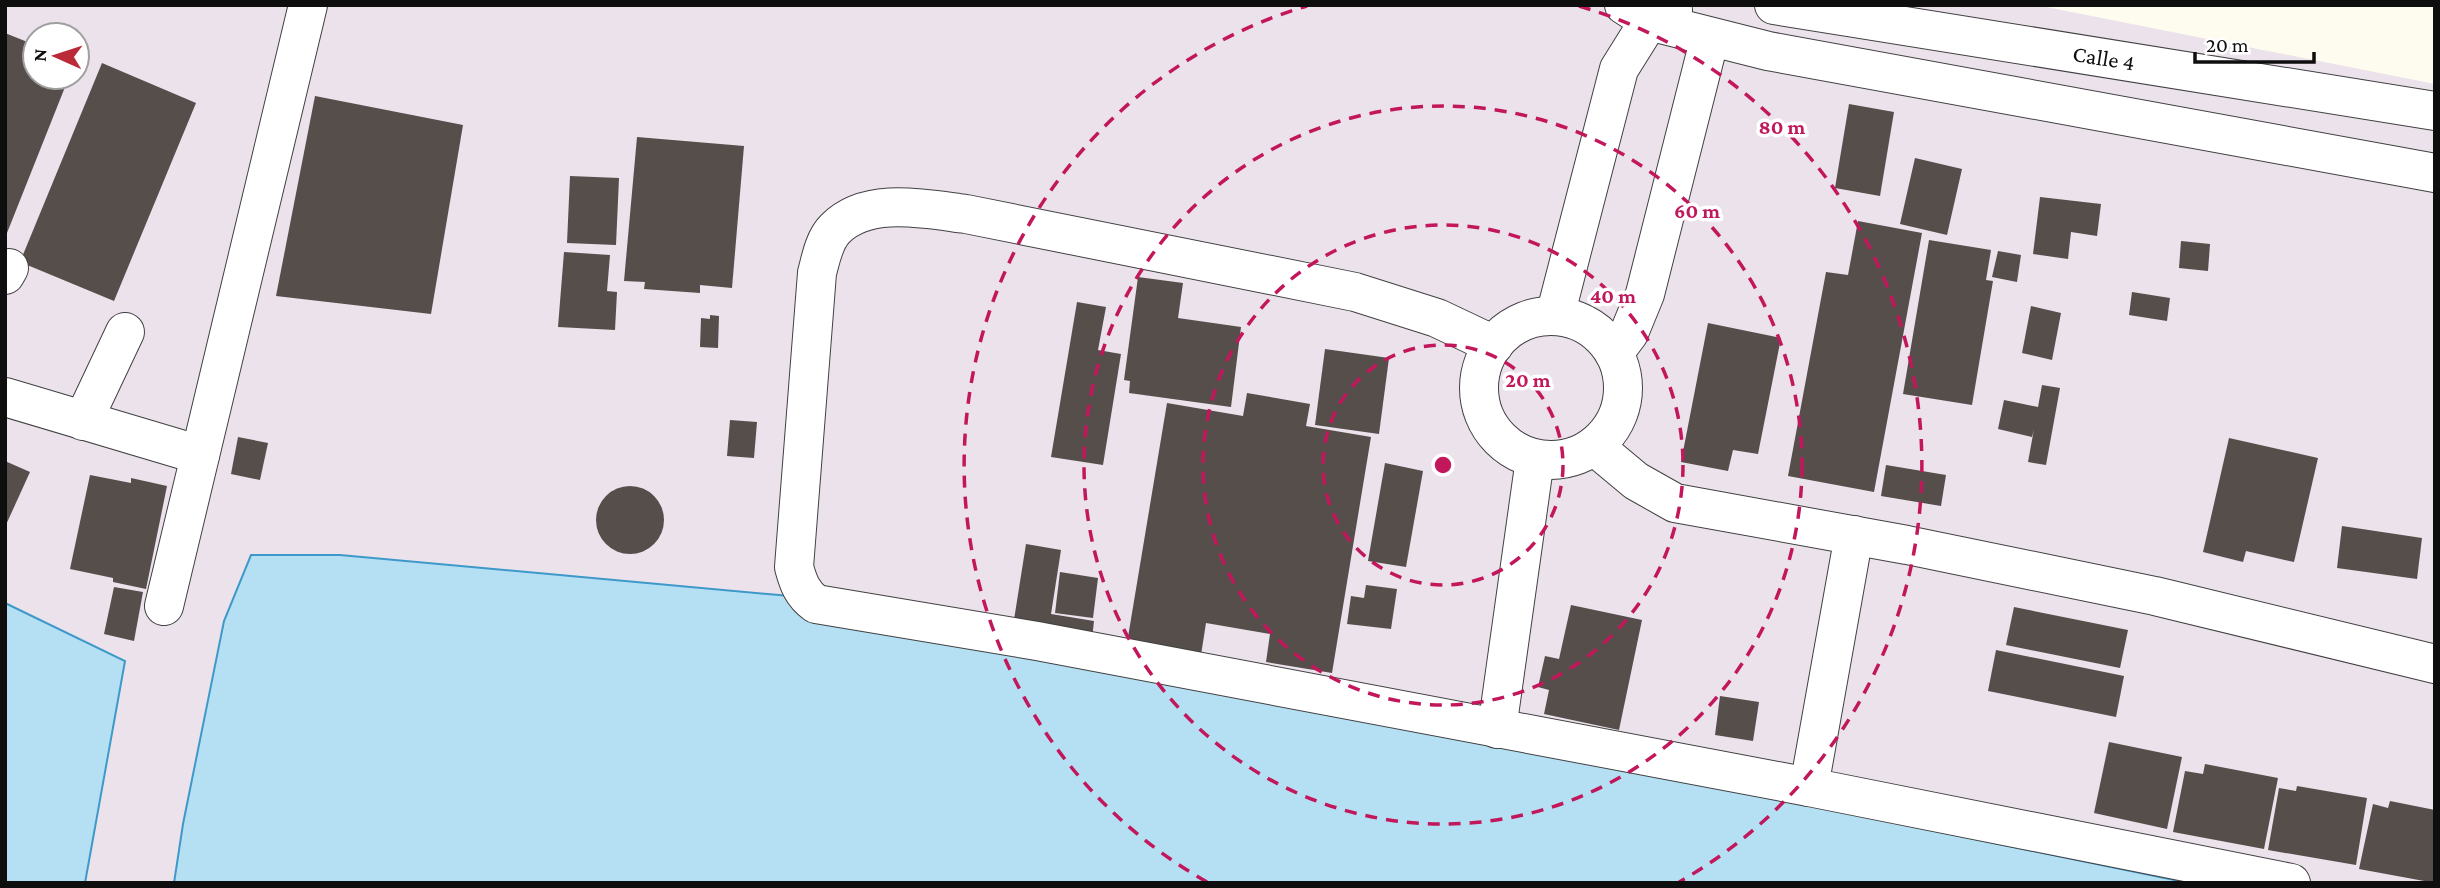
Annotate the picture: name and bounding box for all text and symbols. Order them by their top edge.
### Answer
north arrow [21,21,91,91]
scale bar [2195,21,2314,65]
text: 20 m [2206,33,2249,57]
street label: Calle 4 [2071,40,2137,76]
text: N [29,48,50,62]
text: 80 m [1759,115,1806,139]
text: 60 m [1674,199,1720,223]
text: 40 m [1590,284,1636,308]
text: 20 m [1505,368,1551,392]
centre of rings [1431,453,1455,477]

